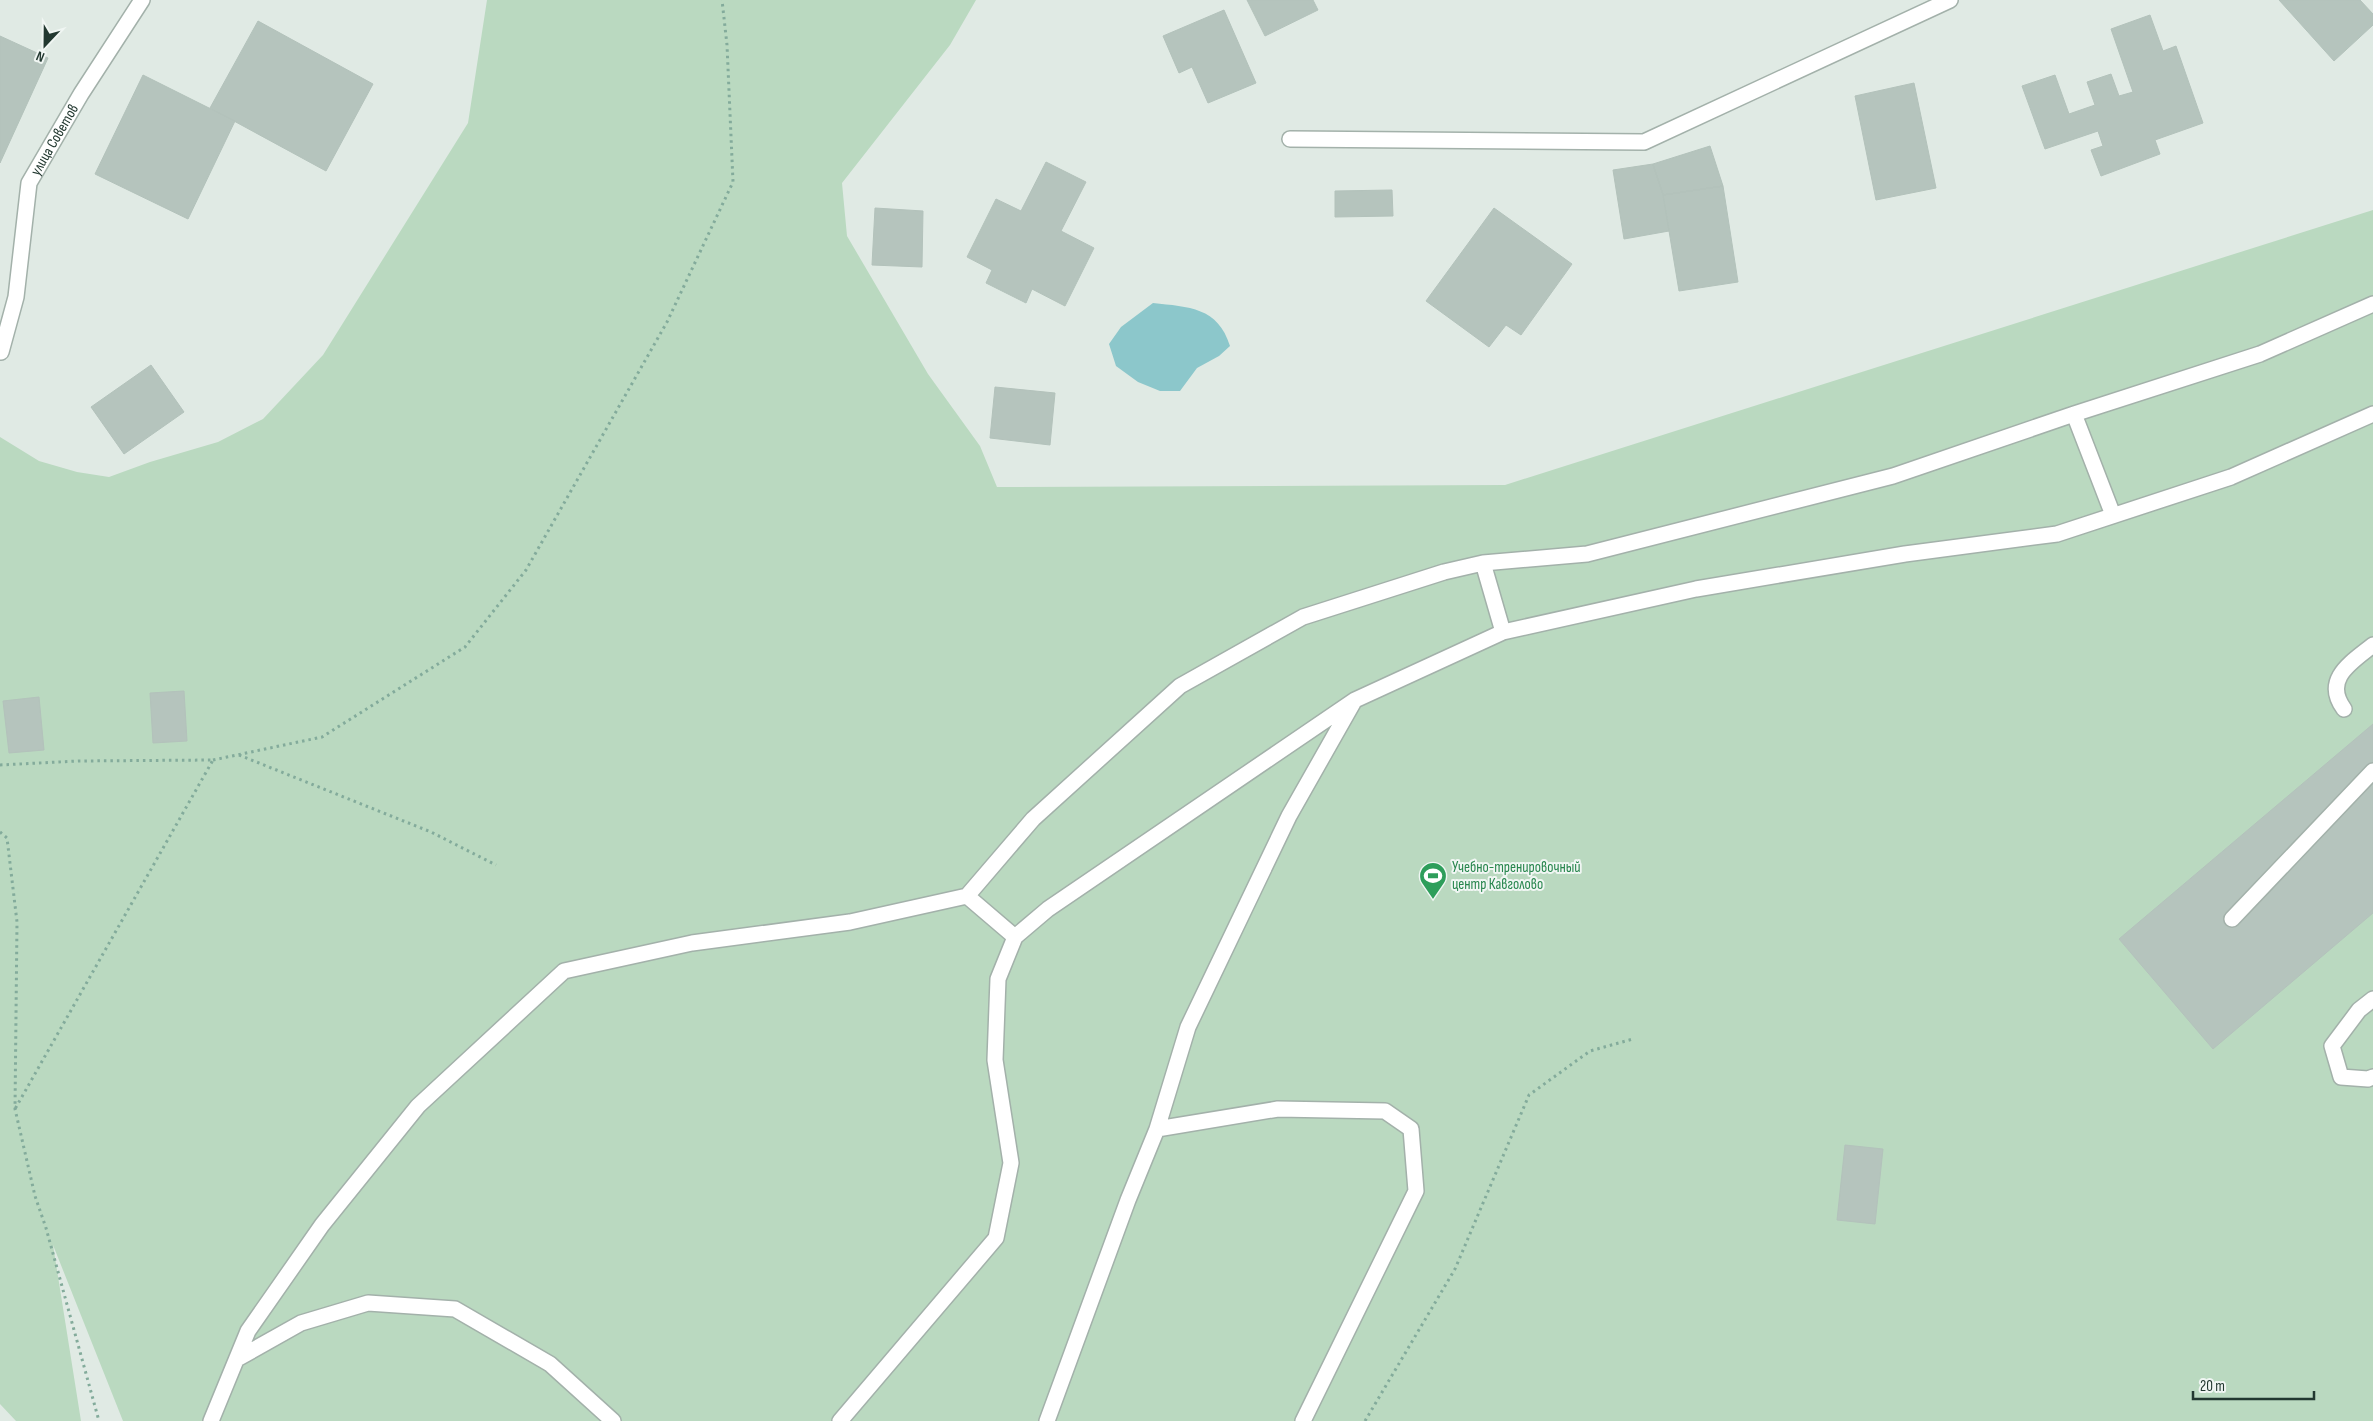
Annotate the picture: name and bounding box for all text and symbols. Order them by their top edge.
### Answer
north arrow [20,20,70,70]
text: N [34,47,47,66]
street label: улица Советов [27,101,83,179]
place label: Учебно-тренировочный центр Кавголово [1452,858,1581,894]
sports icon: Учебно-тренировочный центр Кавголово [1418,861,1448,900]
scale bar [2193,1368,2314,1400]
text: 20 m [2200,1377,2225,1396]

